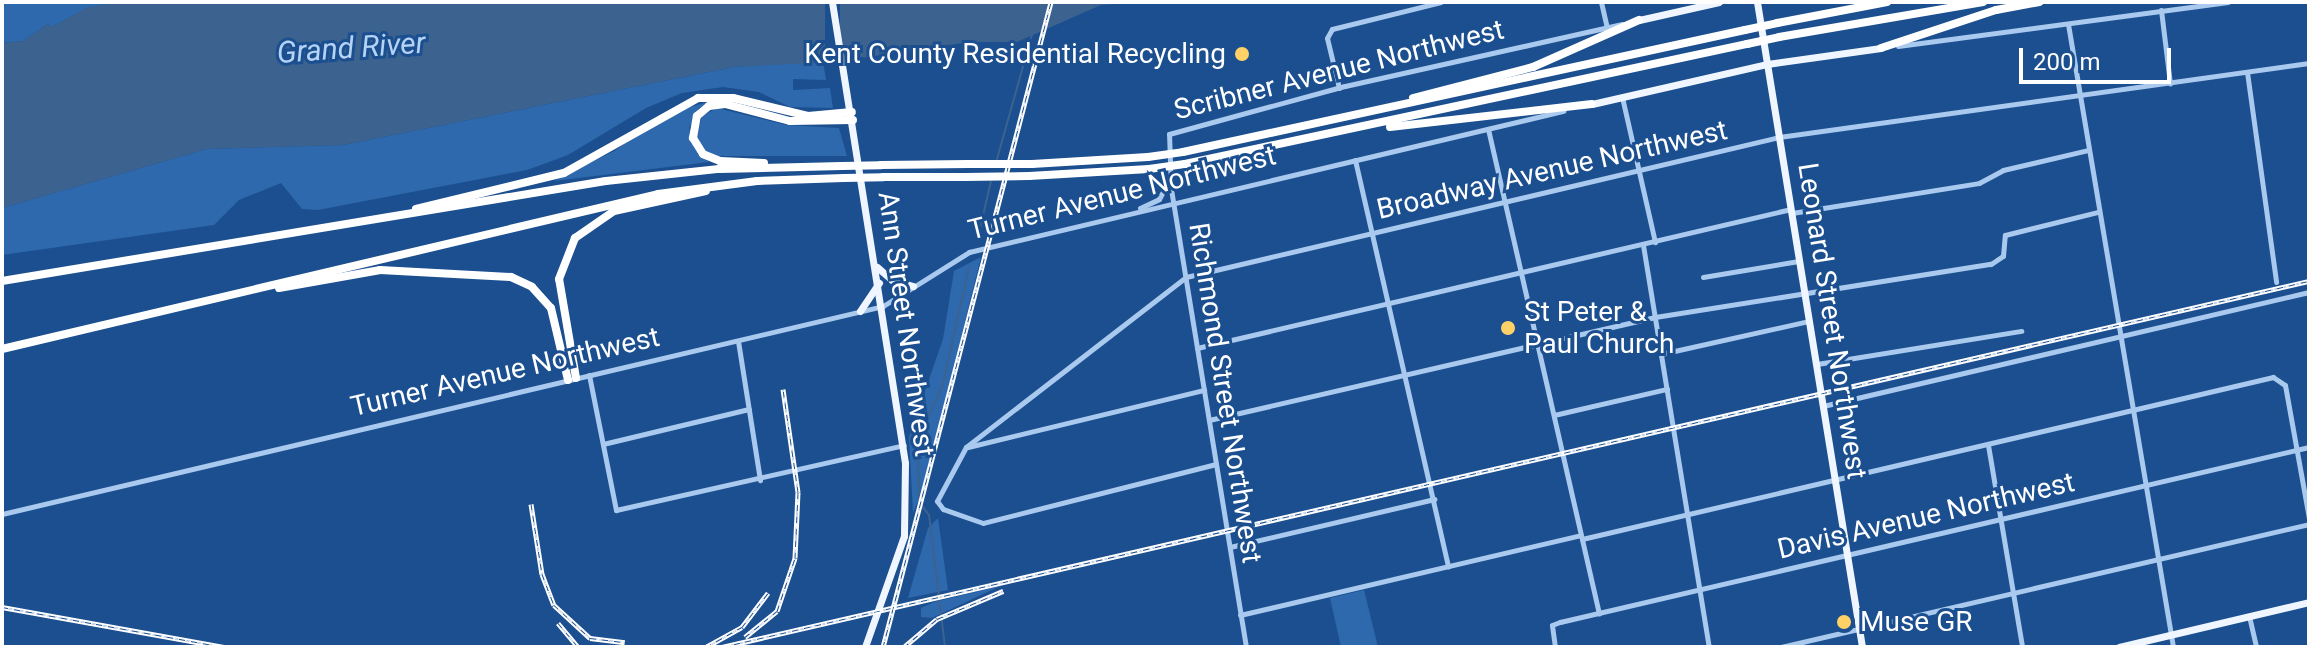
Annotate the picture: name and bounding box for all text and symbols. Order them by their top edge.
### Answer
street label: Scribner Avenue Northwest [1171,13,1507,127]
water label: Grand River [275,25,427,71]
scale bar [2023,32,2175,82]
place label: Kent County Residential Recycling [804,37,1226,71]
marker: Kent County Residential Recycling [1233,45,1251,63]
text: 200 m [2033,48,2100,76]
street label: Broadway Avenue Northwest [1374,113,1730,227]
street label: Turner Avenue Northwest [965,139,1279,247]
street label: Leonard Street Northwest [1790,161,1874,481]
street label: Ann Street Northwest [871,189,941,459]
street label: Richmond Street Northwest [1182,221,1268,565]
place label: St Peter & Paul Church [1524,295,1674,361]
marker: St Peter & Paul Church [1499,319,1517,337]
street label: Turner Avenue Northwest [347,320,663,424]
street label: Davis Avenue Northwest [1774,465,2078,567]
place label: Muse GR [1860,605,1972,639]
marker: Muse GR [1835,613,1853,631]

